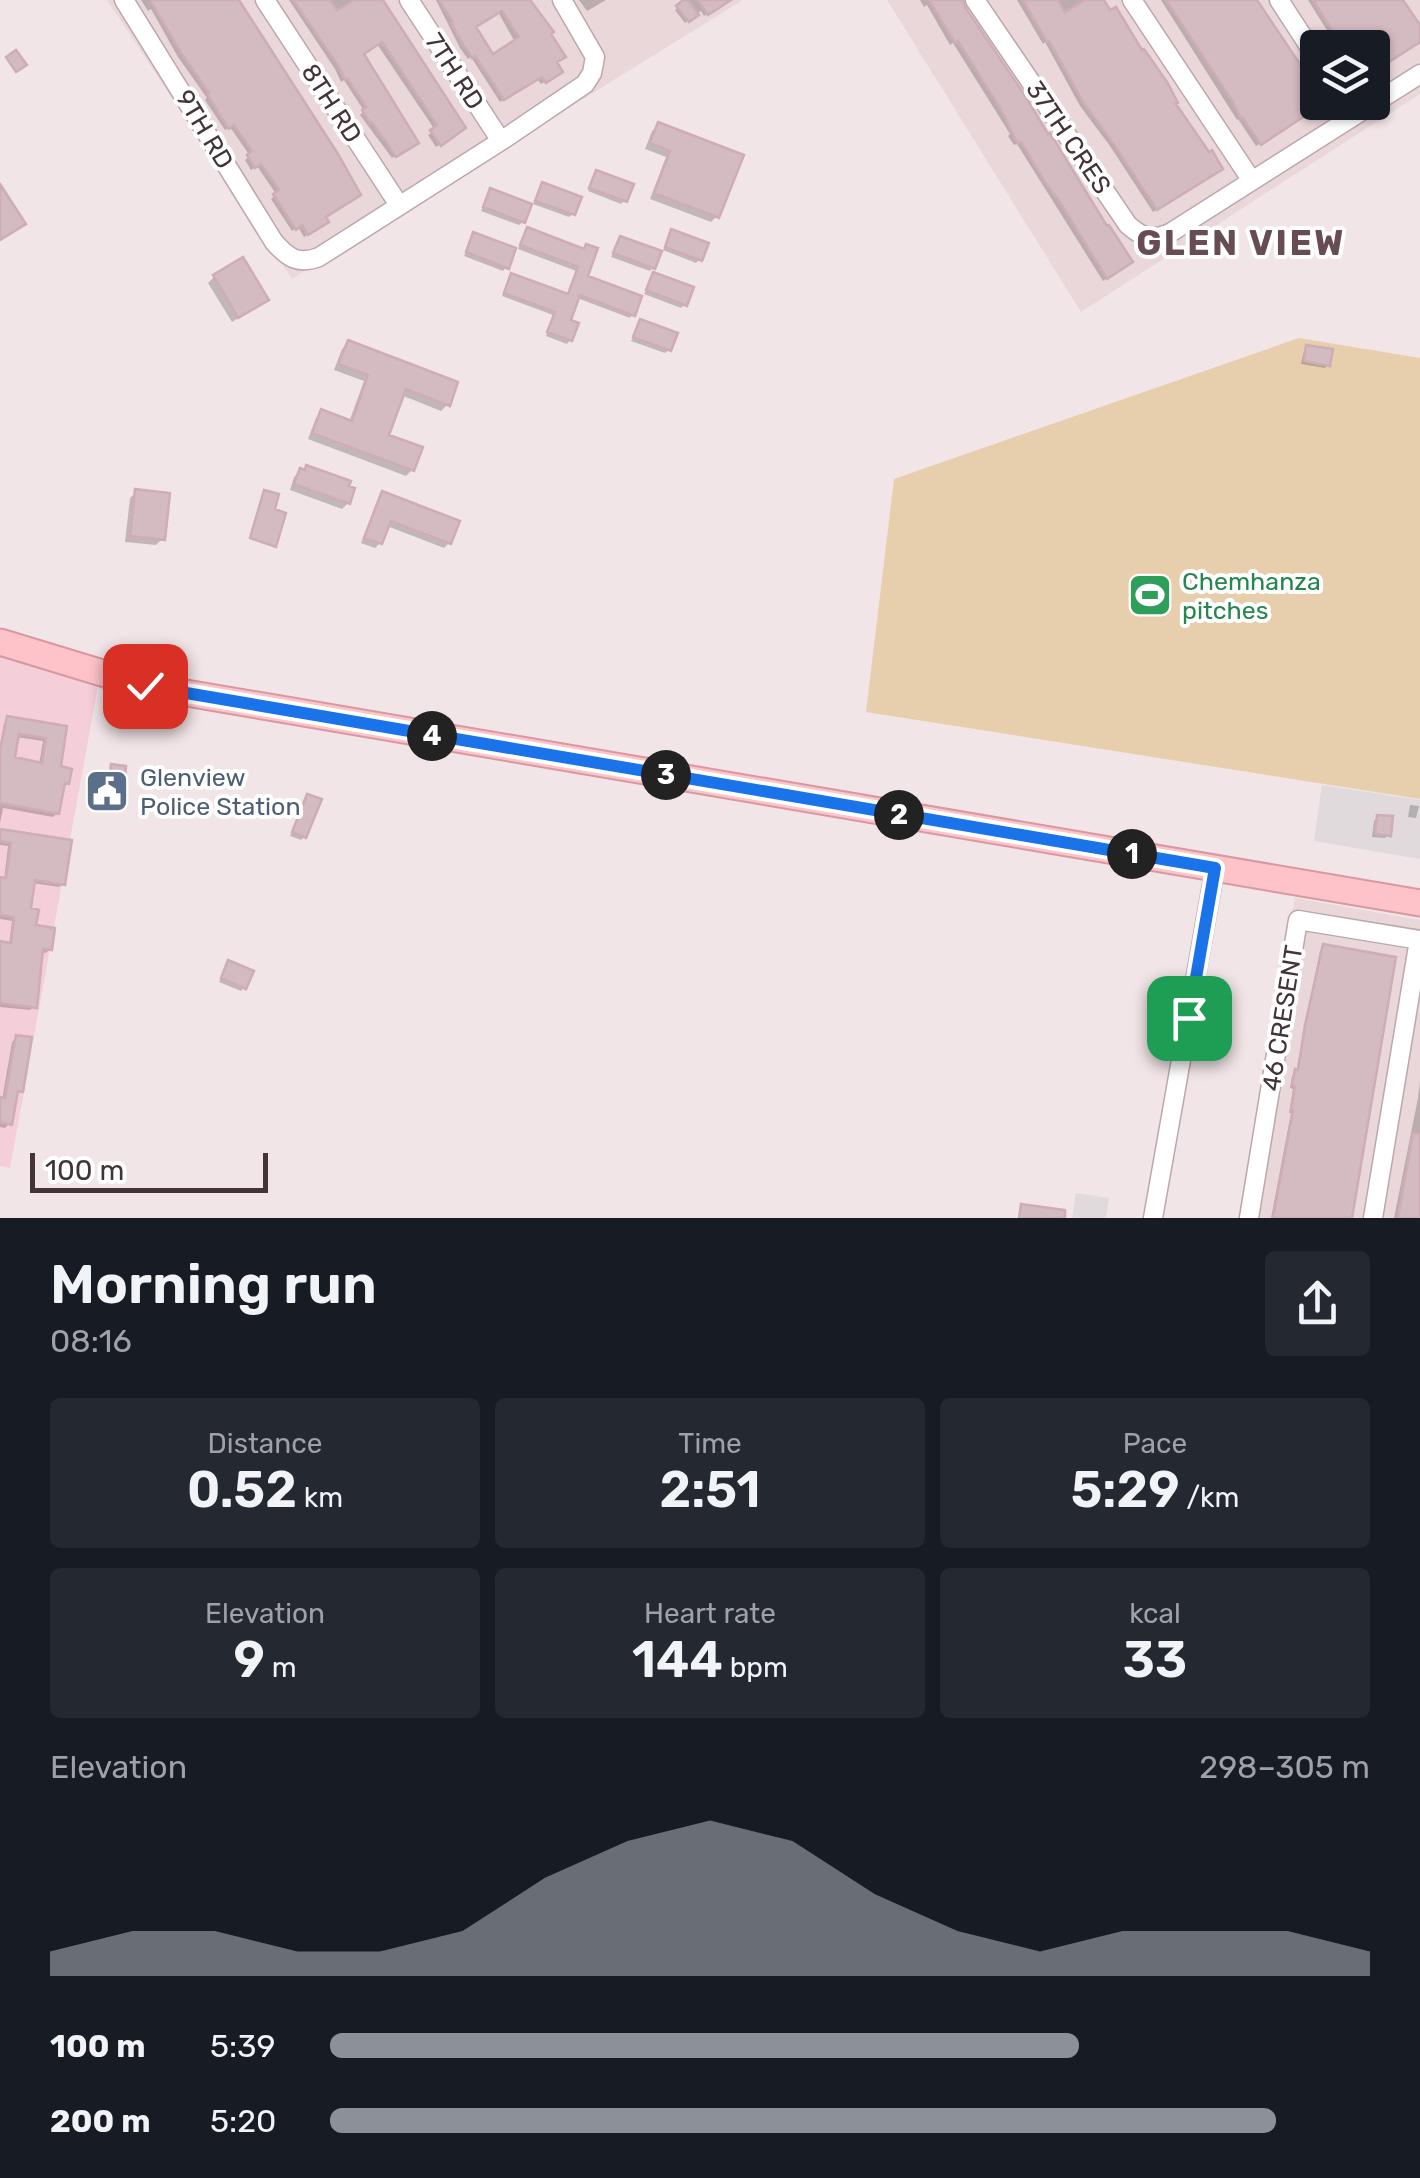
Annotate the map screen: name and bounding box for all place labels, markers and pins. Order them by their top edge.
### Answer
place label: Chemhanza pitches [1182,567,1321,625]
sports icon: Chemhanza pitches [1127,572,1173,618]
pin [103,644,188,729]
pin: 4 [407,711,457,761]
pin: 3 [641,750,691,800]
place label: Glenview Police Station [140,763,301,821]
public building icon: Glenview Police Station [84,768,130,814]
pin: 2 [874,790,924,840]
pin: 1 [1107,829,1157,879]
pin [1147,976,1232,1061]

